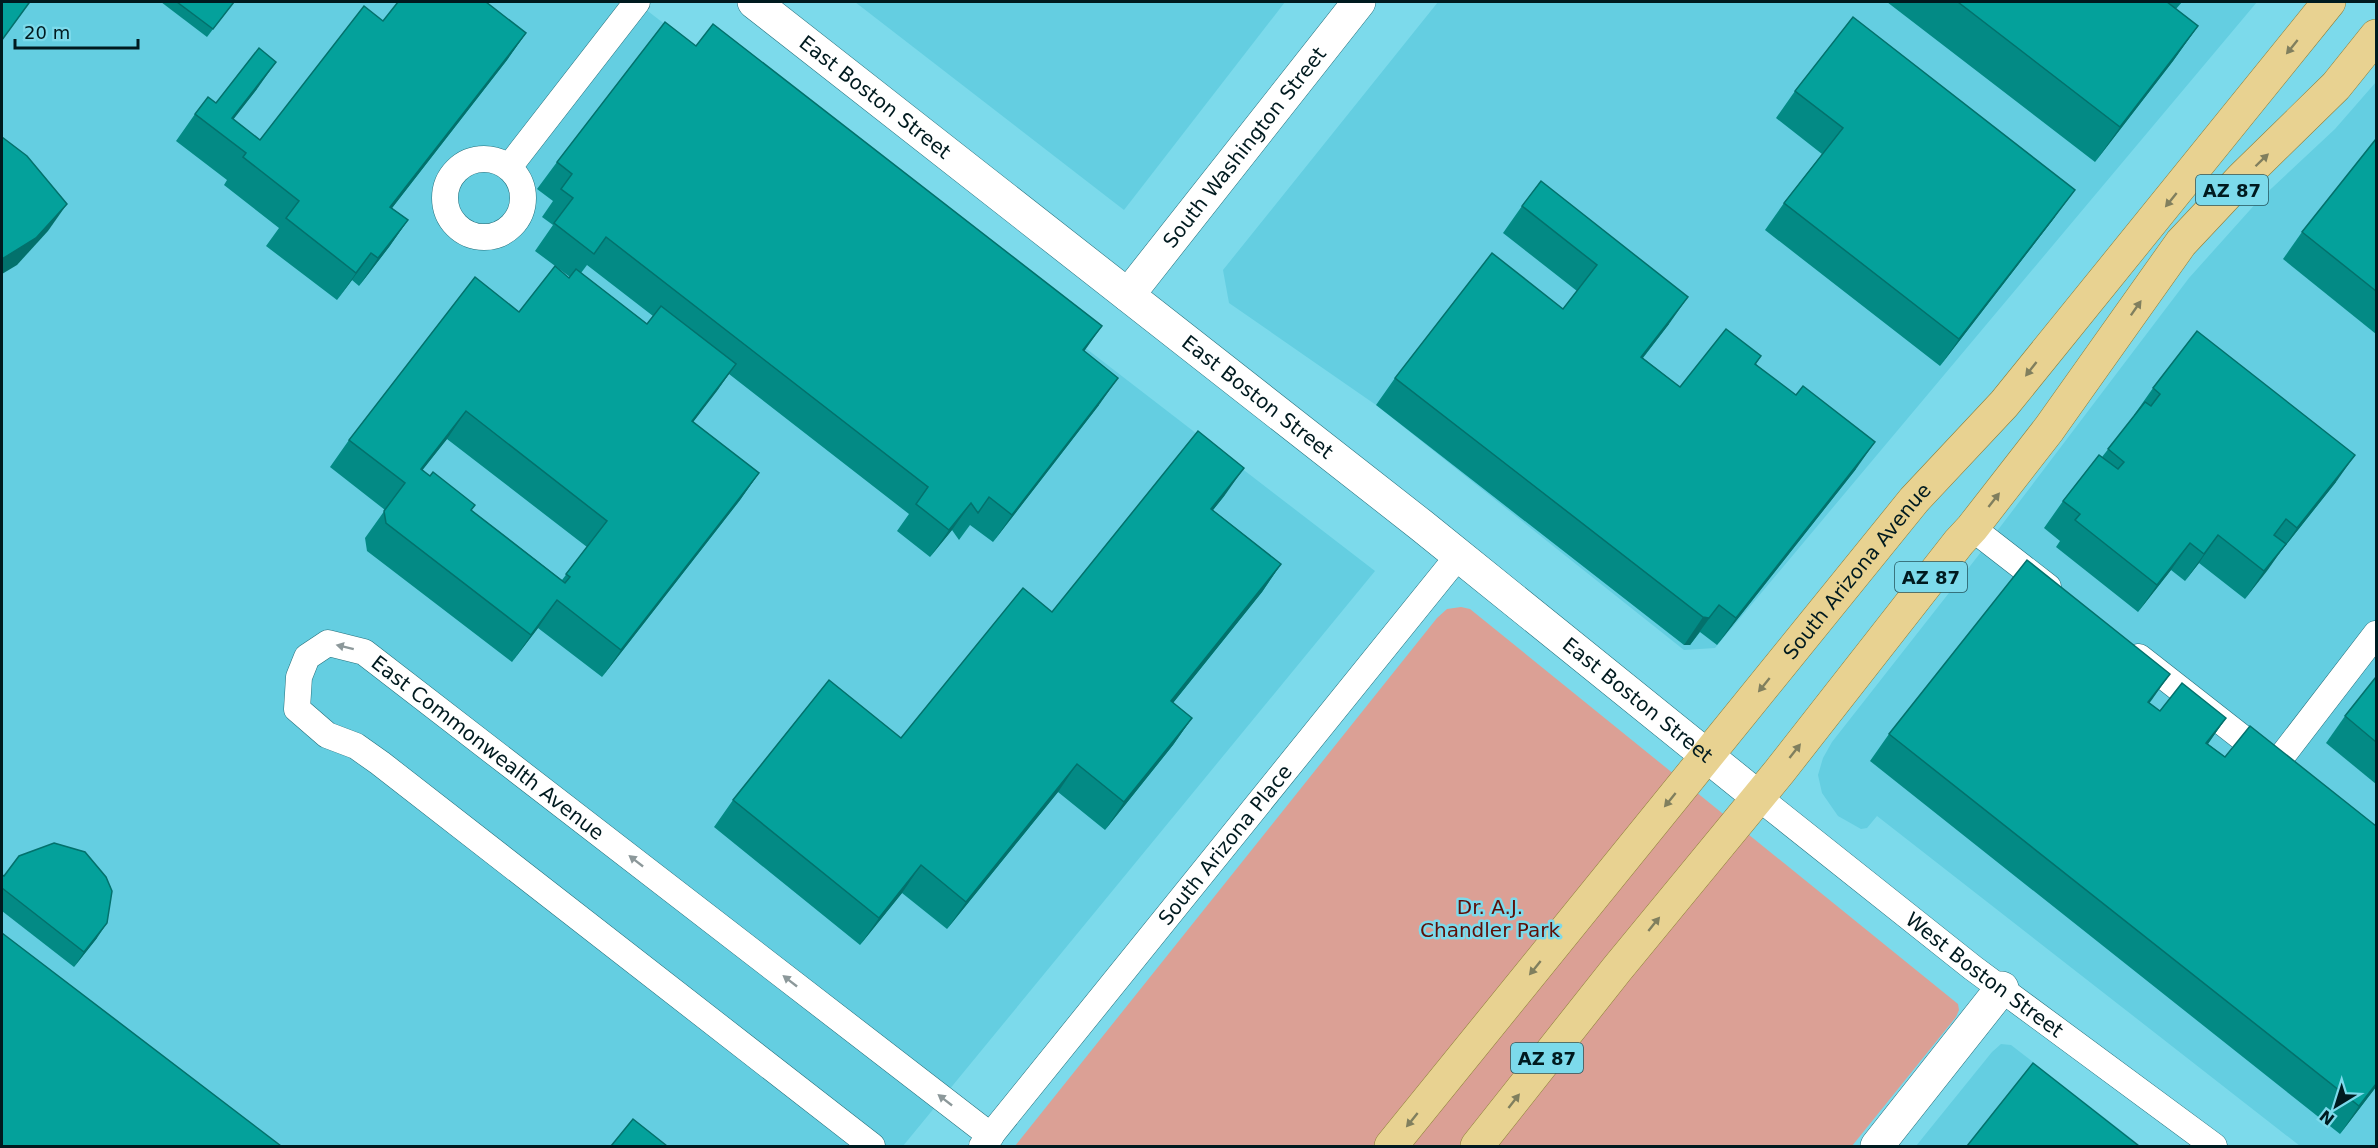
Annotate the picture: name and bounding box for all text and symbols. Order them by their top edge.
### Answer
scale bar [15,12,138,50]
text: 20 m [24,22,70,43]
street label: East Boston Street [795,30,956,164]
one-way arrow [2286,39,2299,55]
street label: South Washington Street [1158,42,1331,253]
one-way arrow [2254,153,2268,167]
road number: AZ 87 [2196,175,2268,205]
one-way arrow [2164,192,2177,208]
one-way arrow [2129,300,2141,315]
street label: East Boston Street [1177,330,1338,464]
one-way arrow [2026,362,2038,377]
street label: South Arizona Avenue [1778,478,1936,664]
one-way arrow [1988,493,2000,508]
road number: AZ 87 [1895,562,1967,592]
street label: East Boston Street [1558,632,1718,768]
one-way arrow [335,642,354,652]
street label: East Commonwealth Avenue [367,650,609,845]
one-way arrow [1758,677,1771,693]
one-way arrow [1788,744,1800,759]
street label: South Arizona Place [1153,760,1297,930]
one-way arrow [1664,792,1677,808]
one-way arrow [628,856,643,868]
park label: Dr. A.J. Chandler Park [1420,895,1560,942]
street label: West Boston Street [1901,907,2068,1043]
one-way arrow [1648,916,1661,932]
one-way arrow [1528,960,1541,976]
one-way arrow [782,974,798,987]
road number: AZ 87 [1511,1043,1583,1073]
north arrow [2306,1076,2366,1136]
one-way arrow [1507,1093,1519,1108]
one-way arrow [937,1094,952,1106]
text: N [2316,1106,2338,1129]
one-way arrow [1406,1112,1419,1127]

